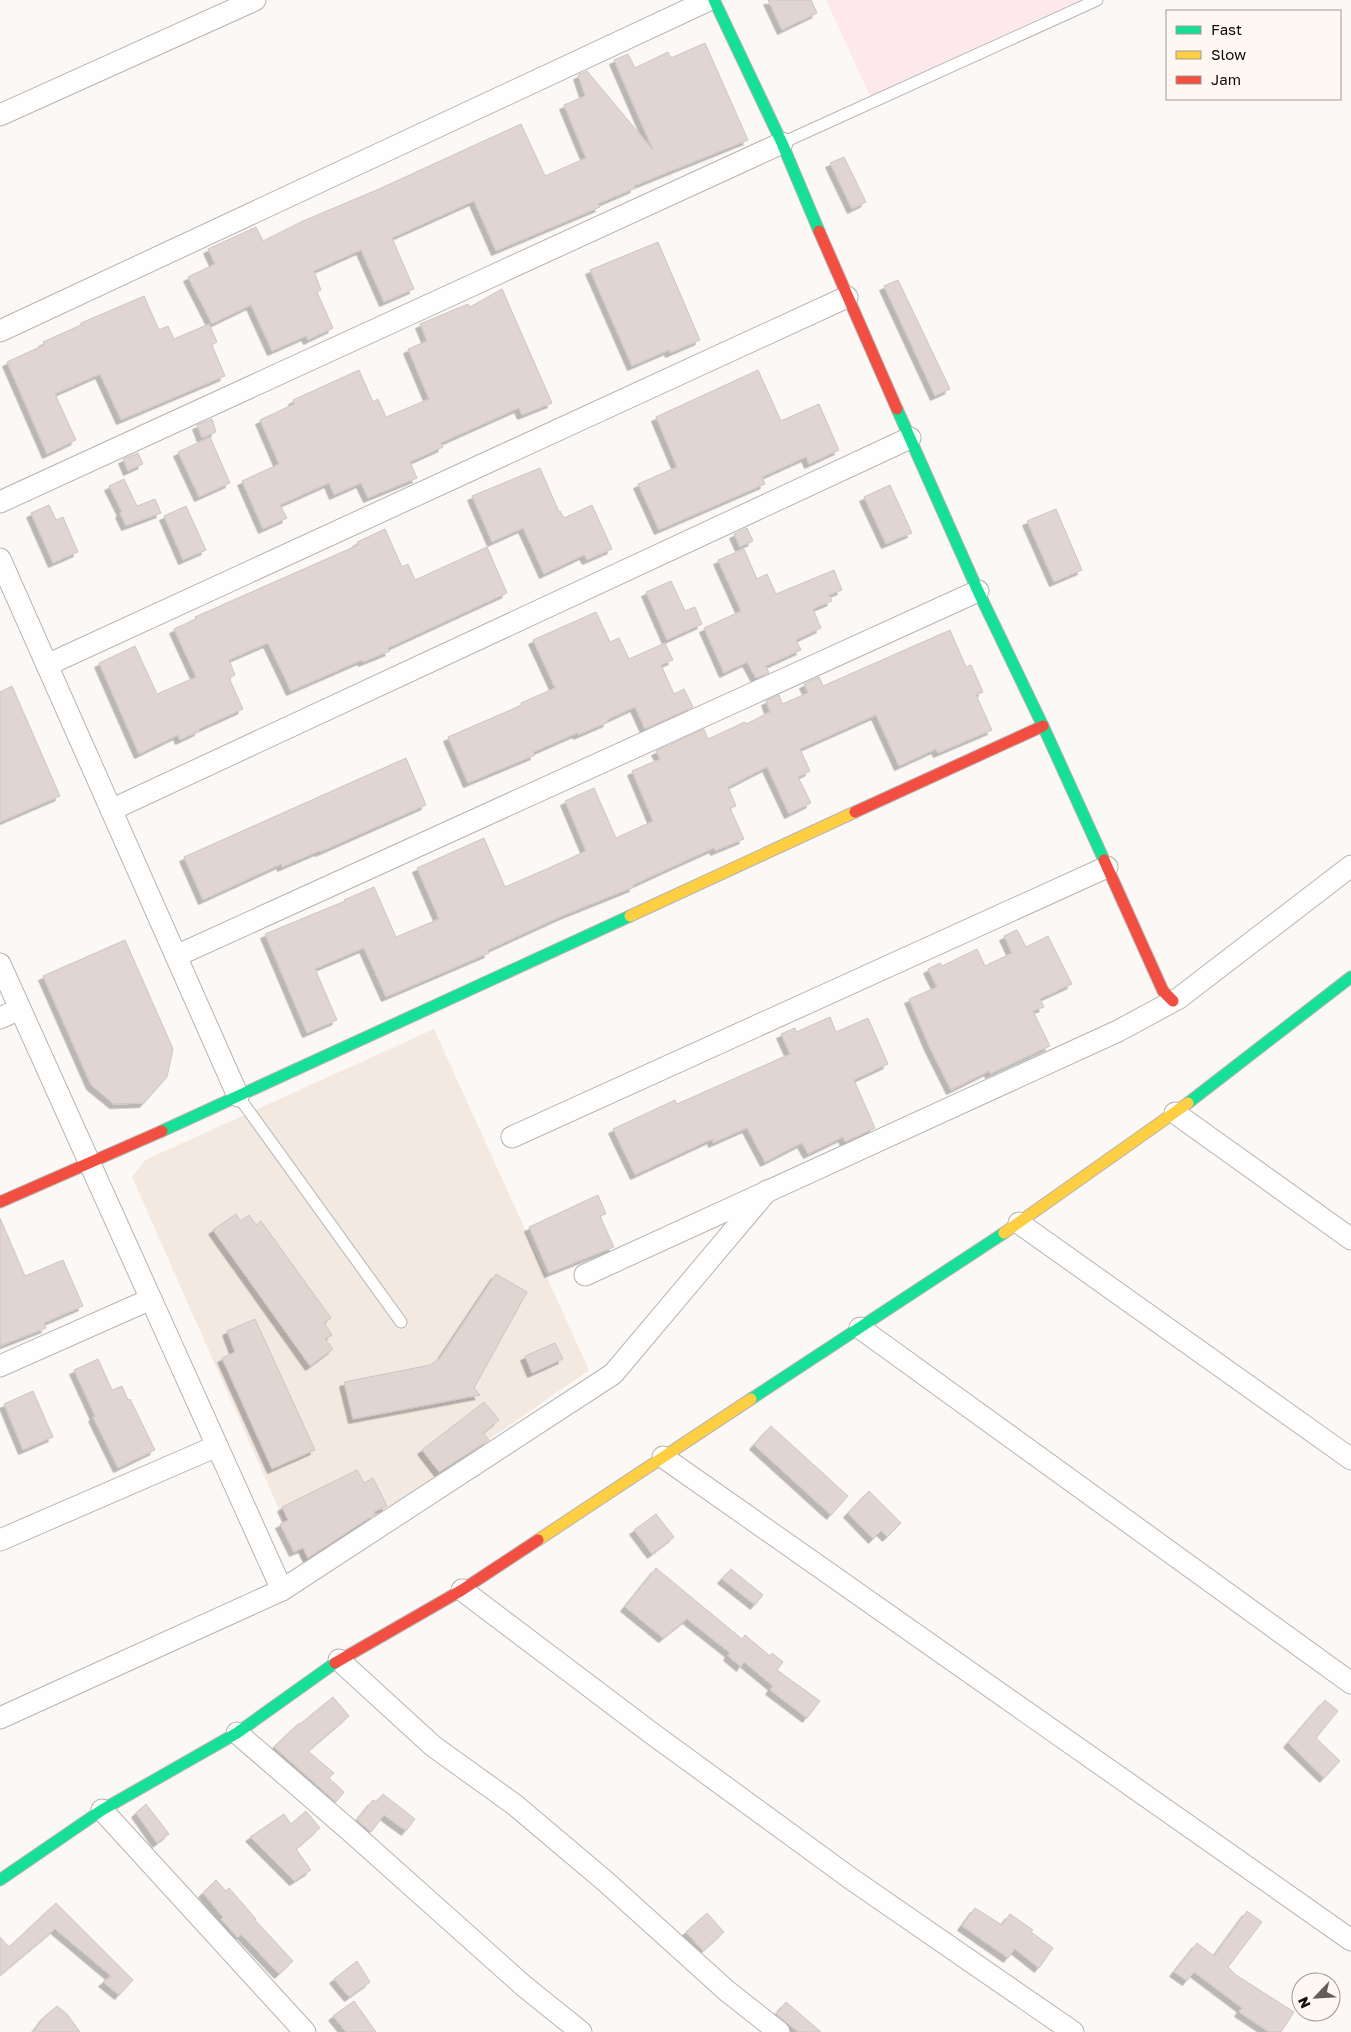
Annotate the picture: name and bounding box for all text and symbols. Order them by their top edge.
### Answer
legend [1166,10,1341,100]
text: Fast [1211,20,1242,38]
text: Slow [1211,45,1246,63]
text: Jam [1211,70,1241,88]
north arrow [1291,1972,1341,2022]
text: N [1294,1994,1314,2011]

